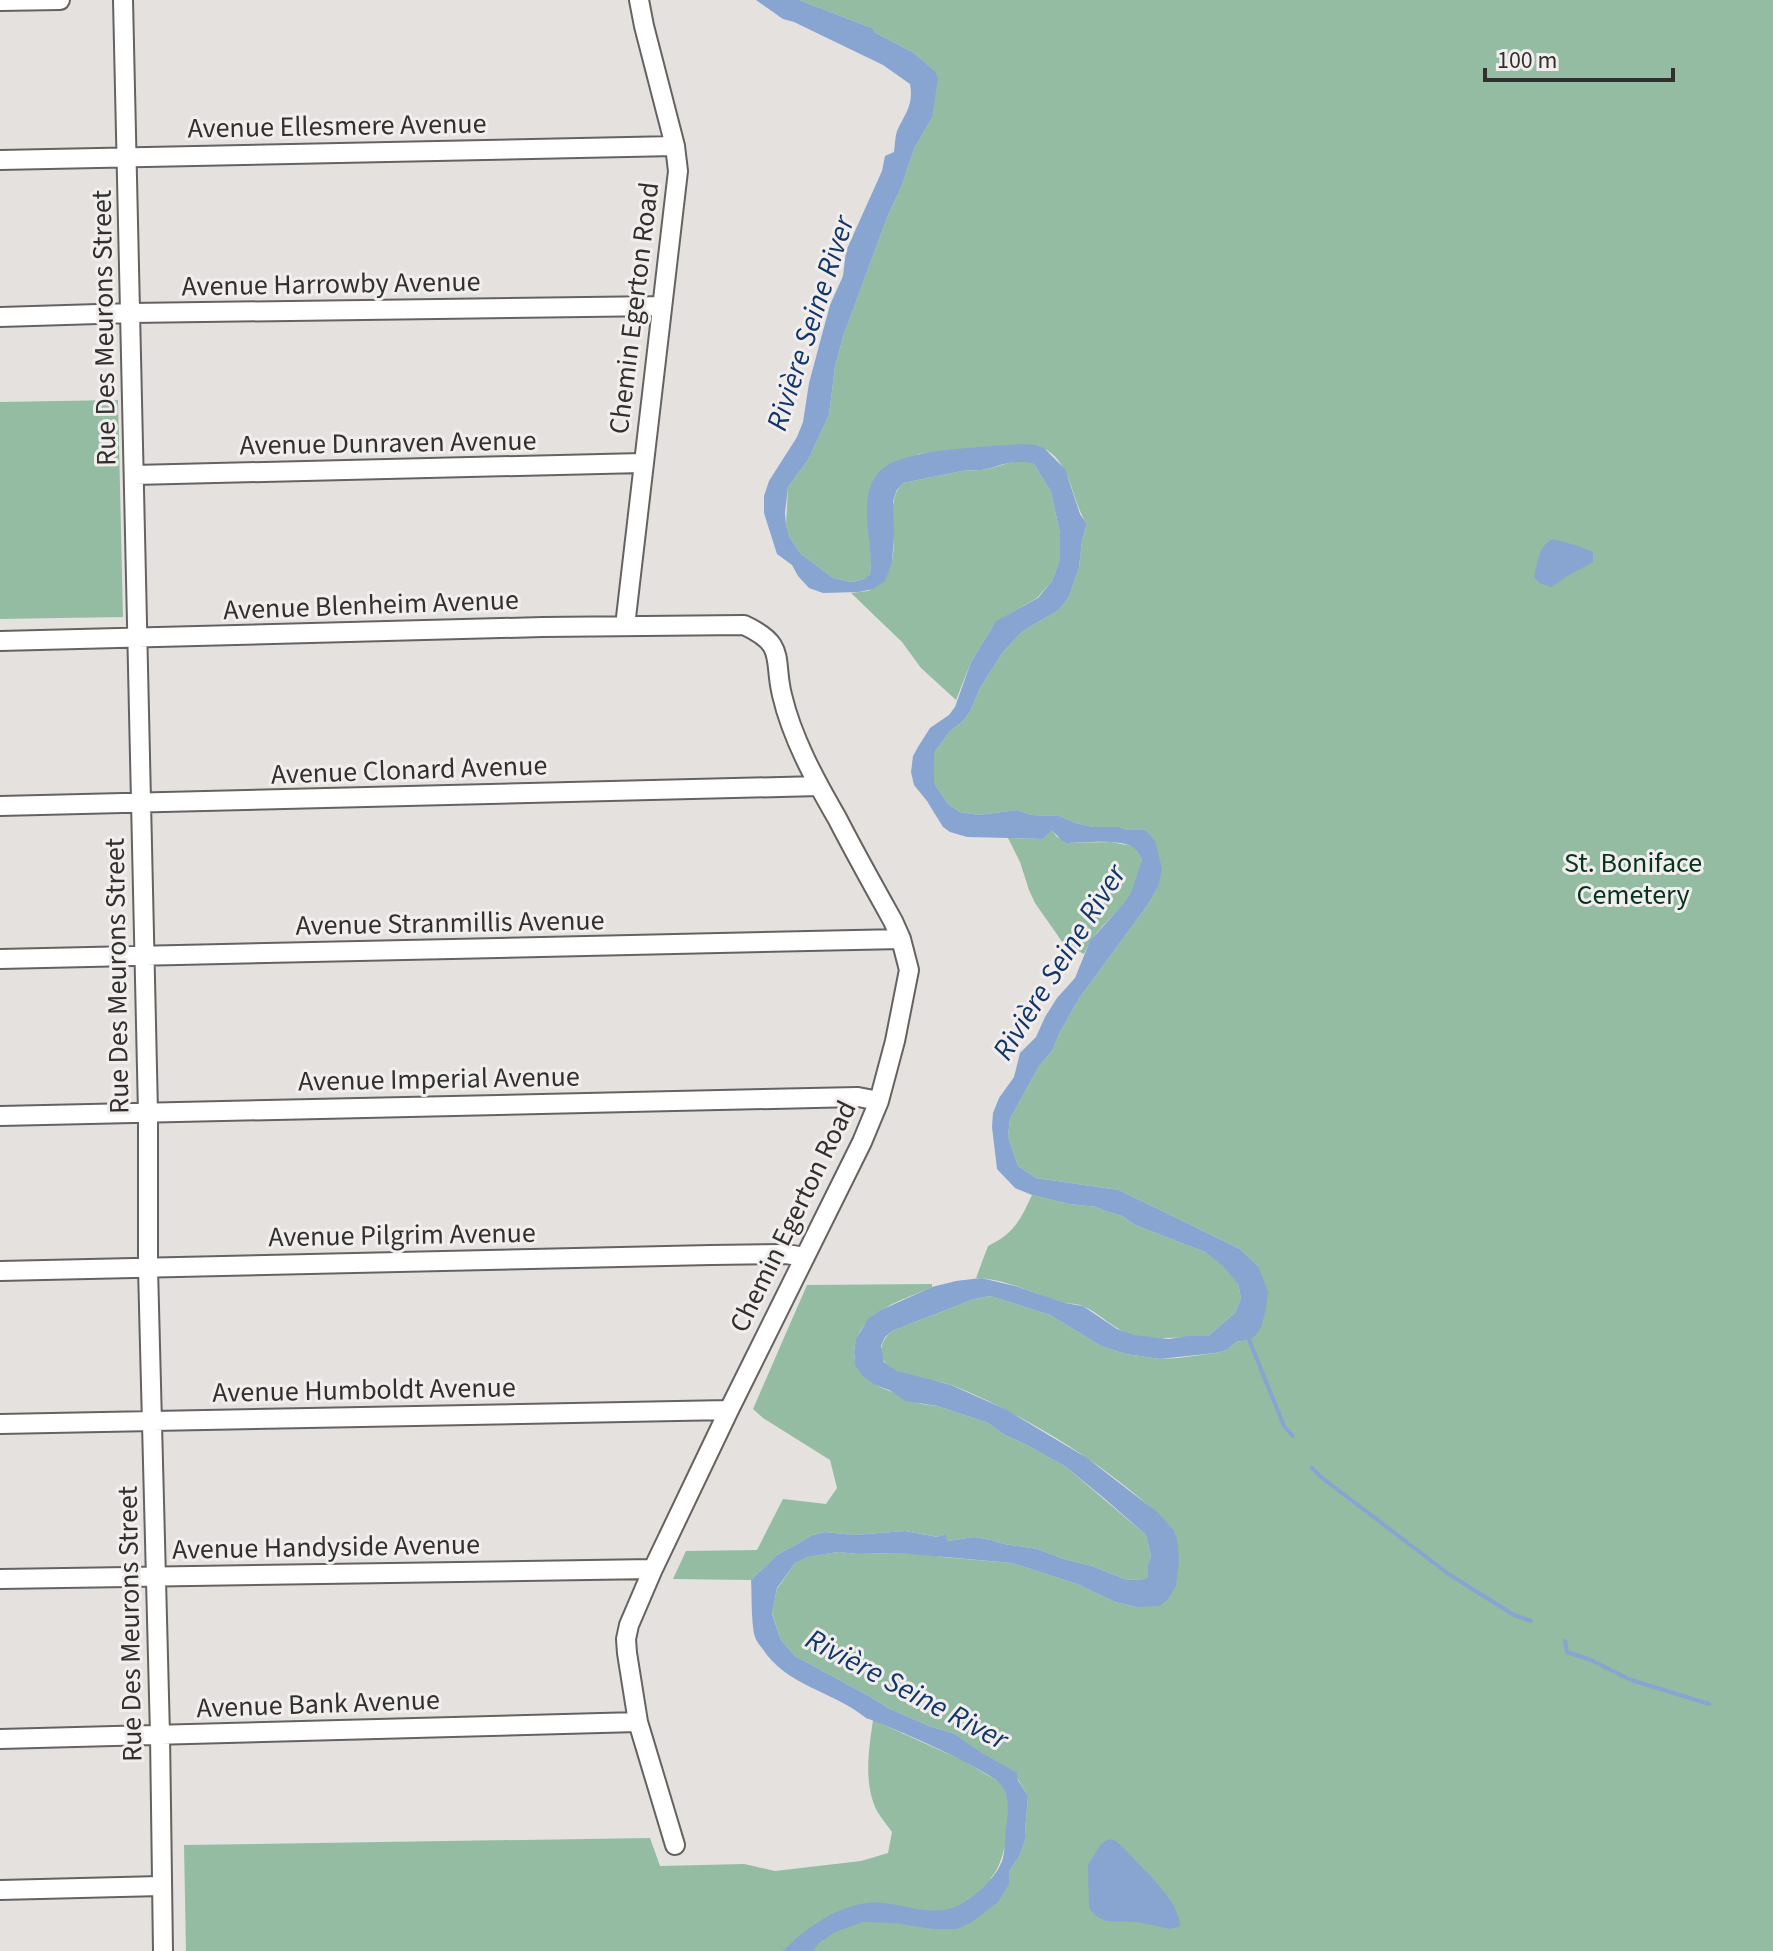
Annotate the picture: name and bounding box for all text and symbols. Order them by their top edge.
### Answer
scale bar [1485,32,1673,82]
text: 100 m [1497,43,1557,78]
street label: Avenue Ellesmere Avenue [187,103,487,149]
street label: Chemin Egerton Road [599,180,669,436]
street label: Rue Des Meurons Street [82,189,126,466]
water label: Rivière Seine River [755,208,866,436]
street label: Avenue Harrowby Avenue [181,261,481,307]
street label: Avenue Dunraven Avenue [239,420,537,466]
street label: Avenue Blenheim Avenue [223,580,520,630]
street label: Avenue Clonard Avenue [270,745,548,795]
street label: Rue Des Meurons Street [95,837,139,1114]
park label: St. Boniface Cemetery [1564,843,1702,915]
water label: Rivière Seine River [982,855,1138,1069]
street label: Avenue Stranmillis Avenue [295,900,605,946]
street label: Avenue Imperial Avenue [298,1057,580,1101]
street label: Chemin Egerton Road [719,1094,866,1339]
street label: Avenue Pilgrim Avenue [268,1213,536,1257]
street label: Avenue Humboldt Avenue [212,1367,516,1413]
street label: Rue Des Meurons Street [108,1485,152,1762]
street label: Avenue Handyside Avenue [172,1524,480,1570]
water label: Rivière Seine River [798,1618,1017,1762]
street label: Avenue Bank Avenue [196,1680,440,1728]

